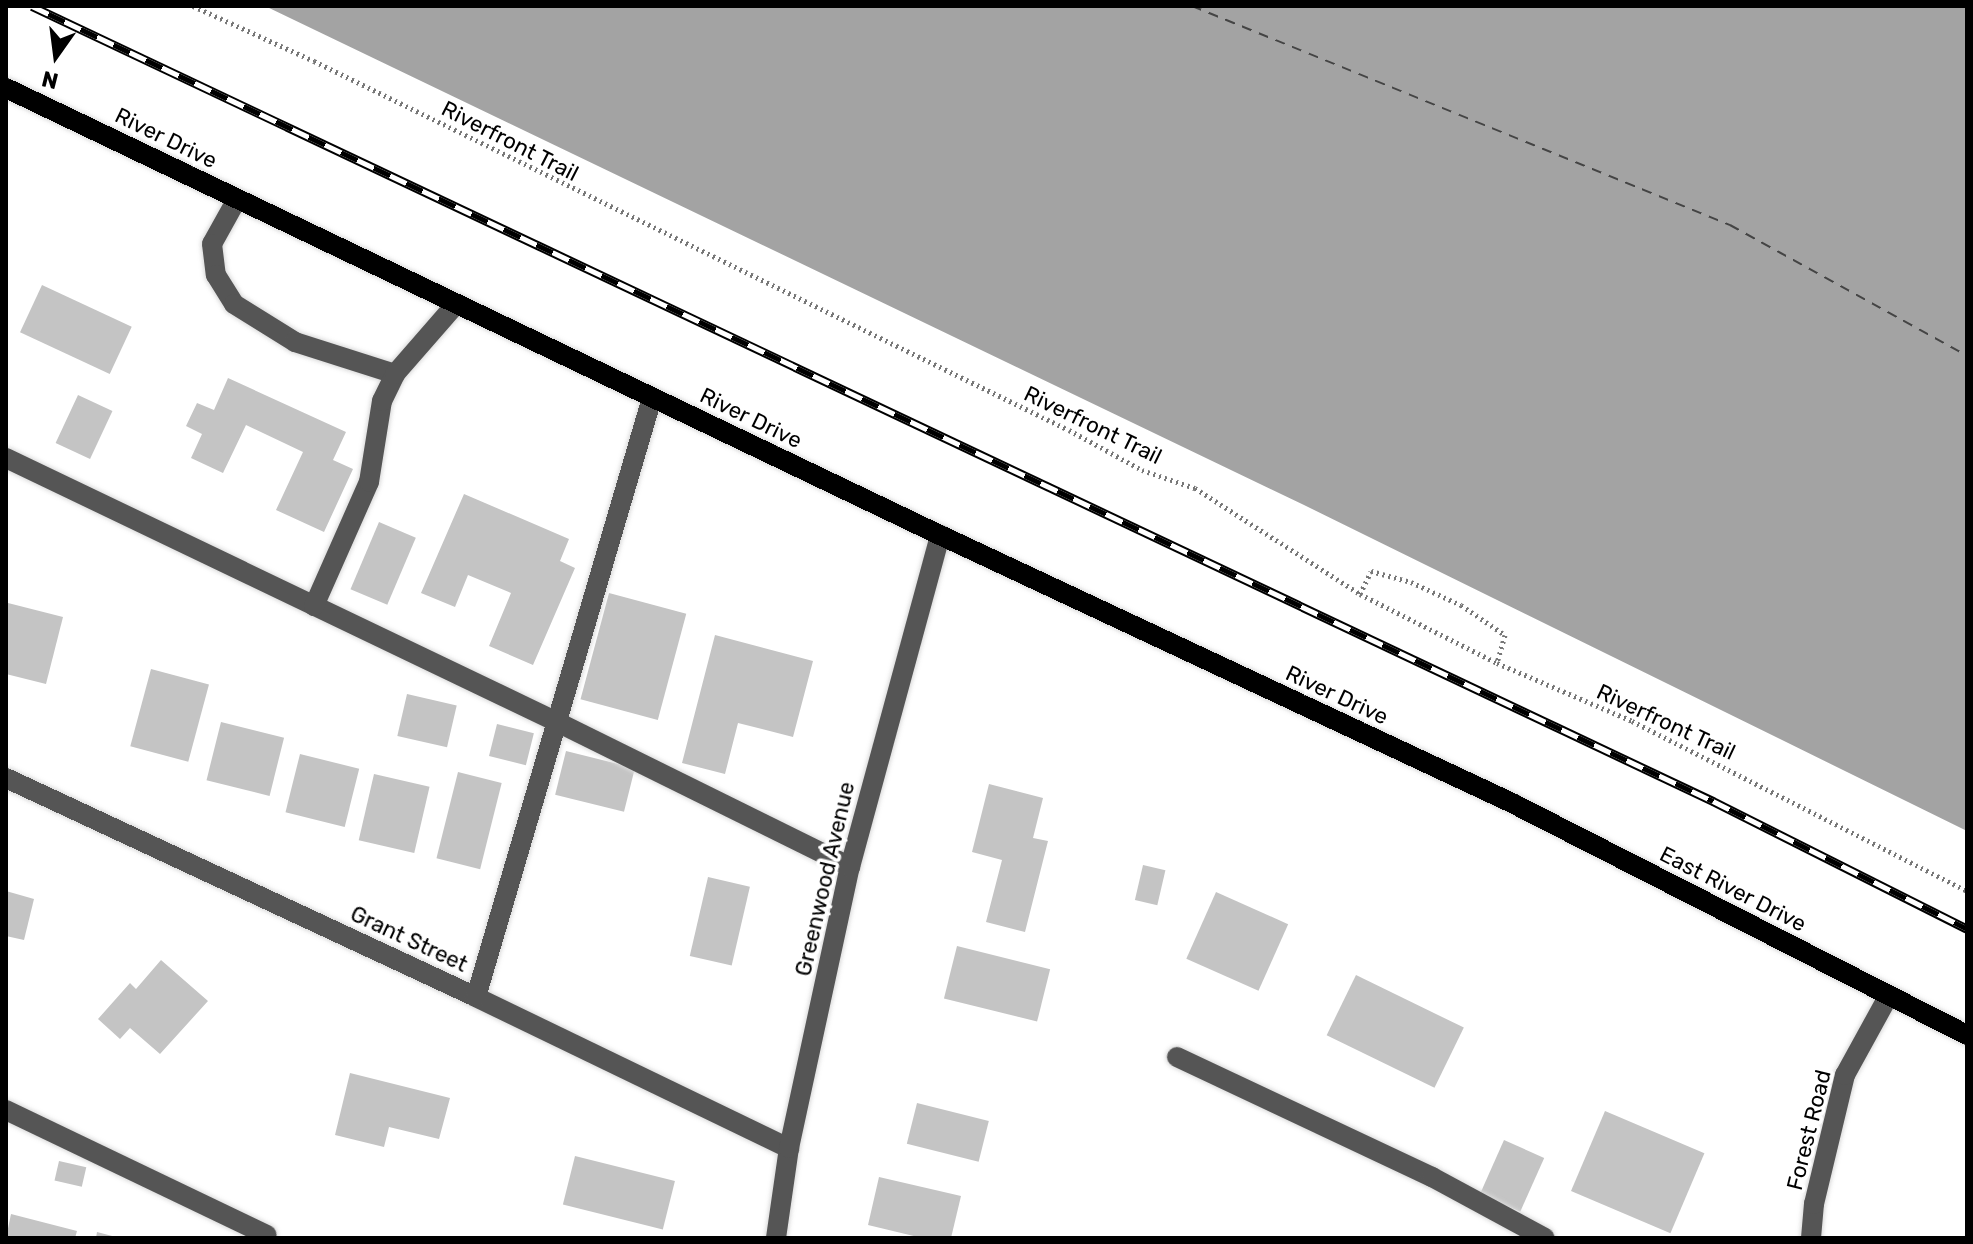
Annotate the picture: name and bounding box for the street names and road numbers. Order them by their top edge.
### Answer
street label: Riverfront Trail [437,95,583,187]
street label: River Drive [111,102,221,174]
street label: Riverfront Trail [1020,380,1166,470]
street label: River Drive [696,382,806,454]
street label: River Drive [1281,660,1393,730]
street label: Riverfront Trail [1592,678,1740,766]
street label: Greenwood Avenue [790,779,860,979]
street label: East River Drive [1655,841,1811,937]
street label: Grant Street [346,900,472,978]
street label: Forest Road [1781,1067,1837,1193]

